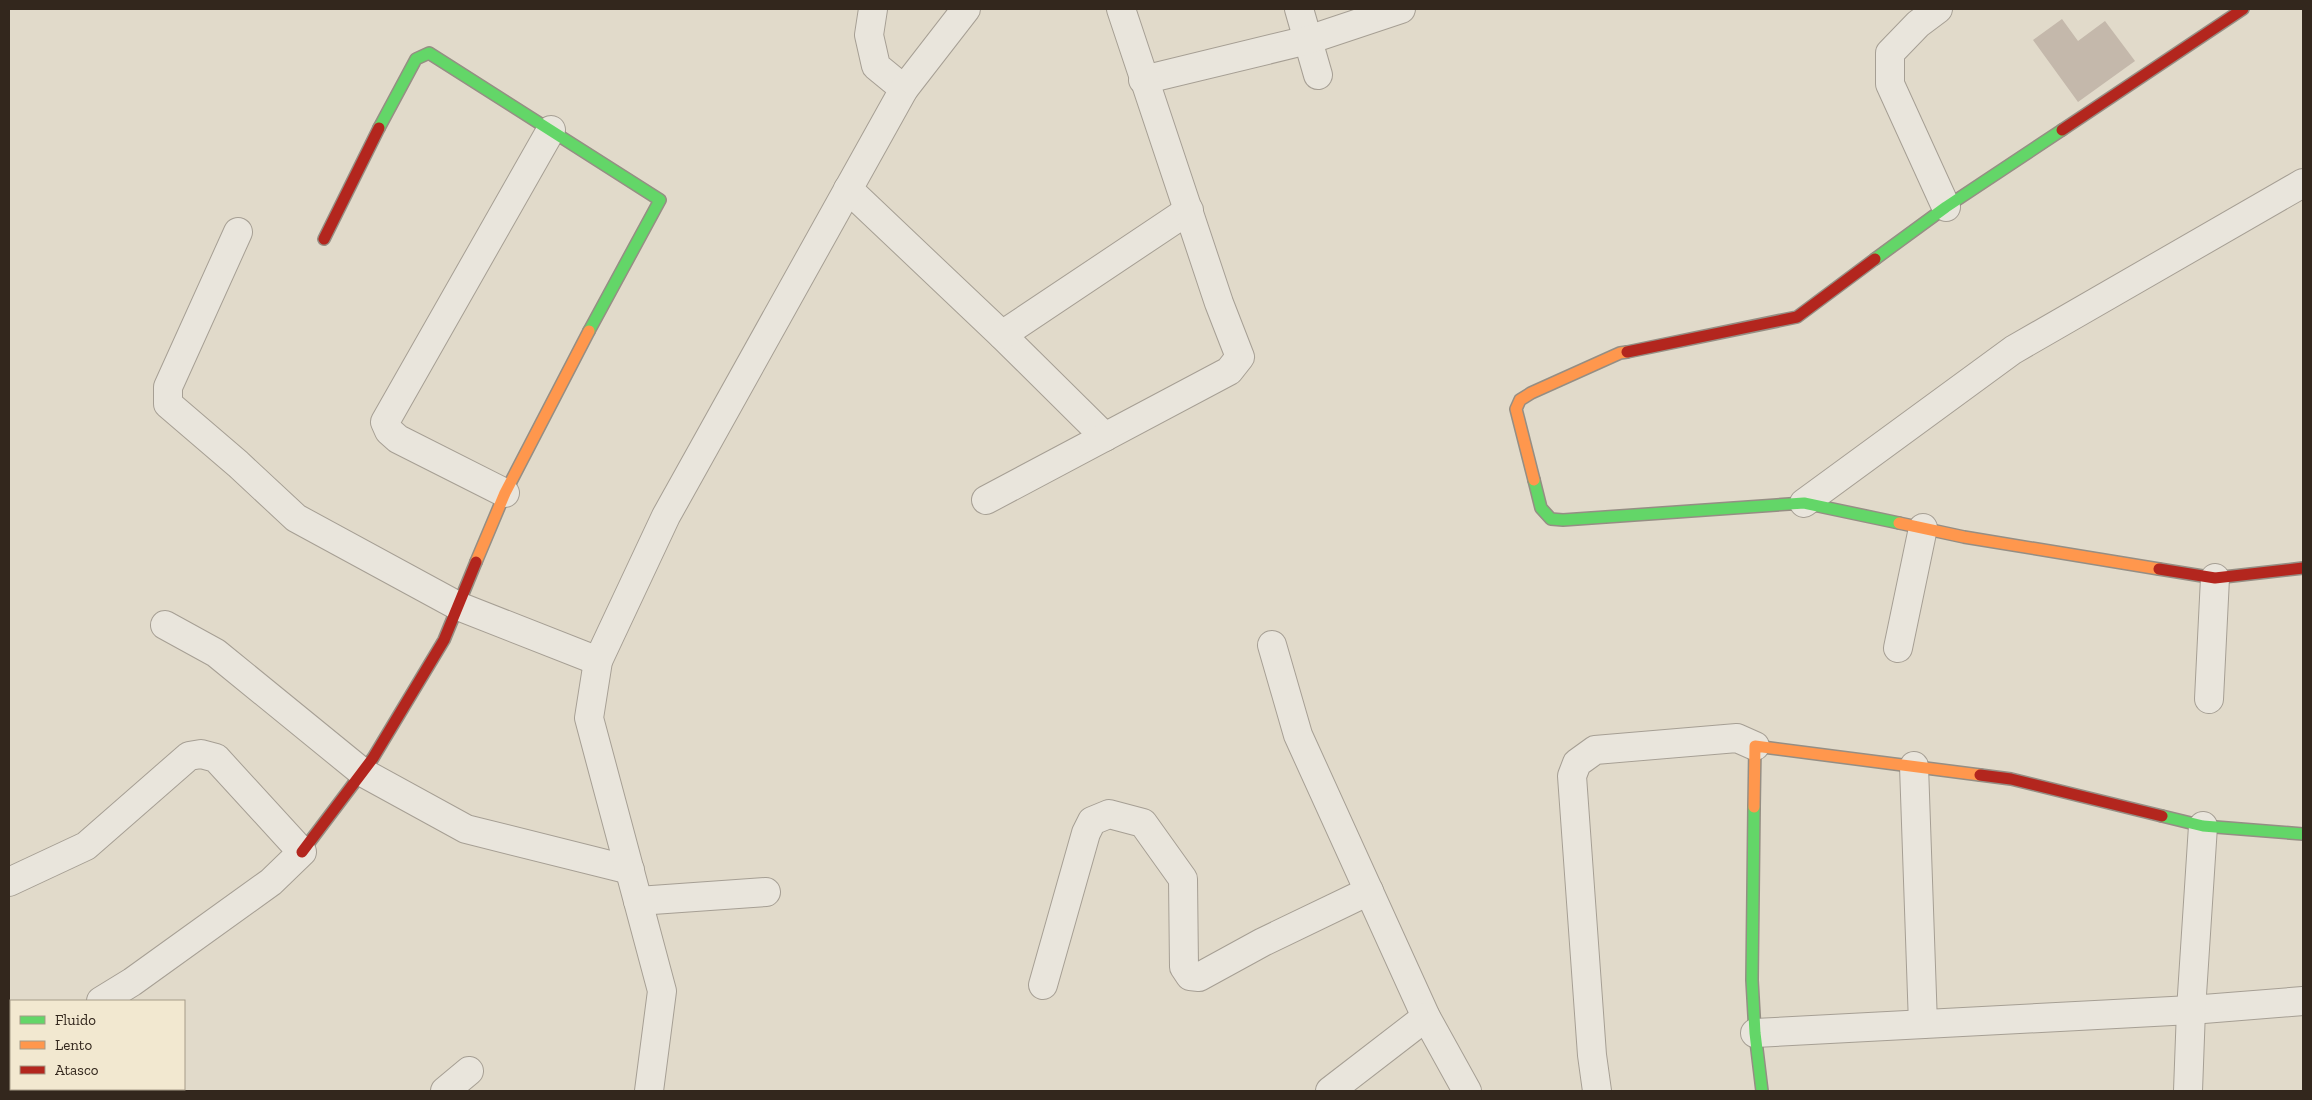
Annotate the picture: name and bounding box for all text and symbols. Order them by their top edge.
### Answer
legend [10,1000,185,1090]
text: Fluido [55,1011,96,1029]
text: Lento [55,1036,92,1054]
text: Atasco [55,1061,99,1079]

